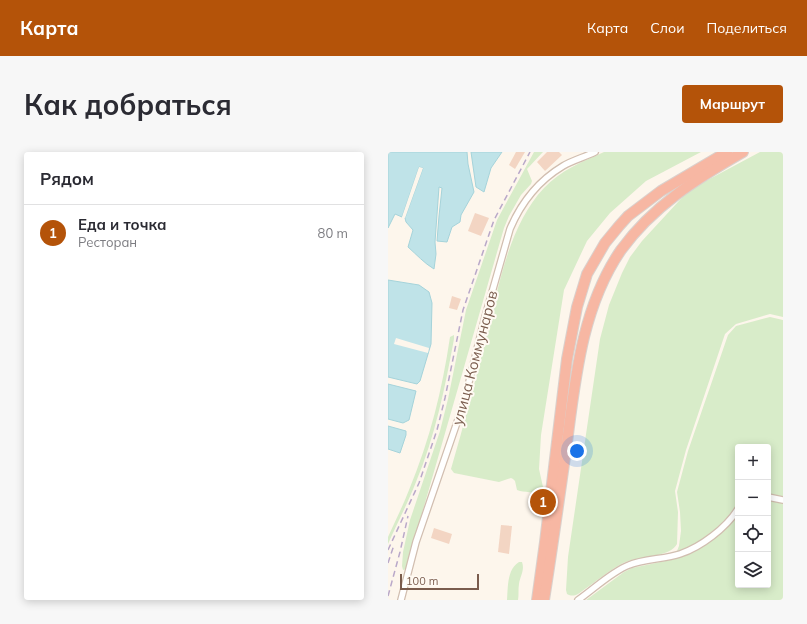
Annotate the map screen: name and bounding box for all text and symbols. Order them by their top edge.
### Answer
text: Карта [20,16,78,40]
text: Карта [587,19,628,37]
text: Слои [650,19,685,37]
text: Поделиться [707,19,787,37]
button: Маршрут [682,85,783,123]
text: Как добраться [24,87,232,122]
text: Рядом [40,168,94,189]
text: Еда и точка [78,215,166,234]
text: 1 [49,225,57,241]
text: 80 m [318,225,348,241]
text: Ресторан [78,234,137,250]
street label: улица Коммунаров [447,288,502,427]
your location [567,441,587,461]
map controls [735,444,771,588]
button: + [735,444,771,480]
button: − [735,480,771,516]
pin: 1 [530,487,556,517]
button: locate [735,516,771,552]
button: layers [735,552,771,588]
scale bar [400,572,479,591]
text: 100 m [406,574,438,588]

